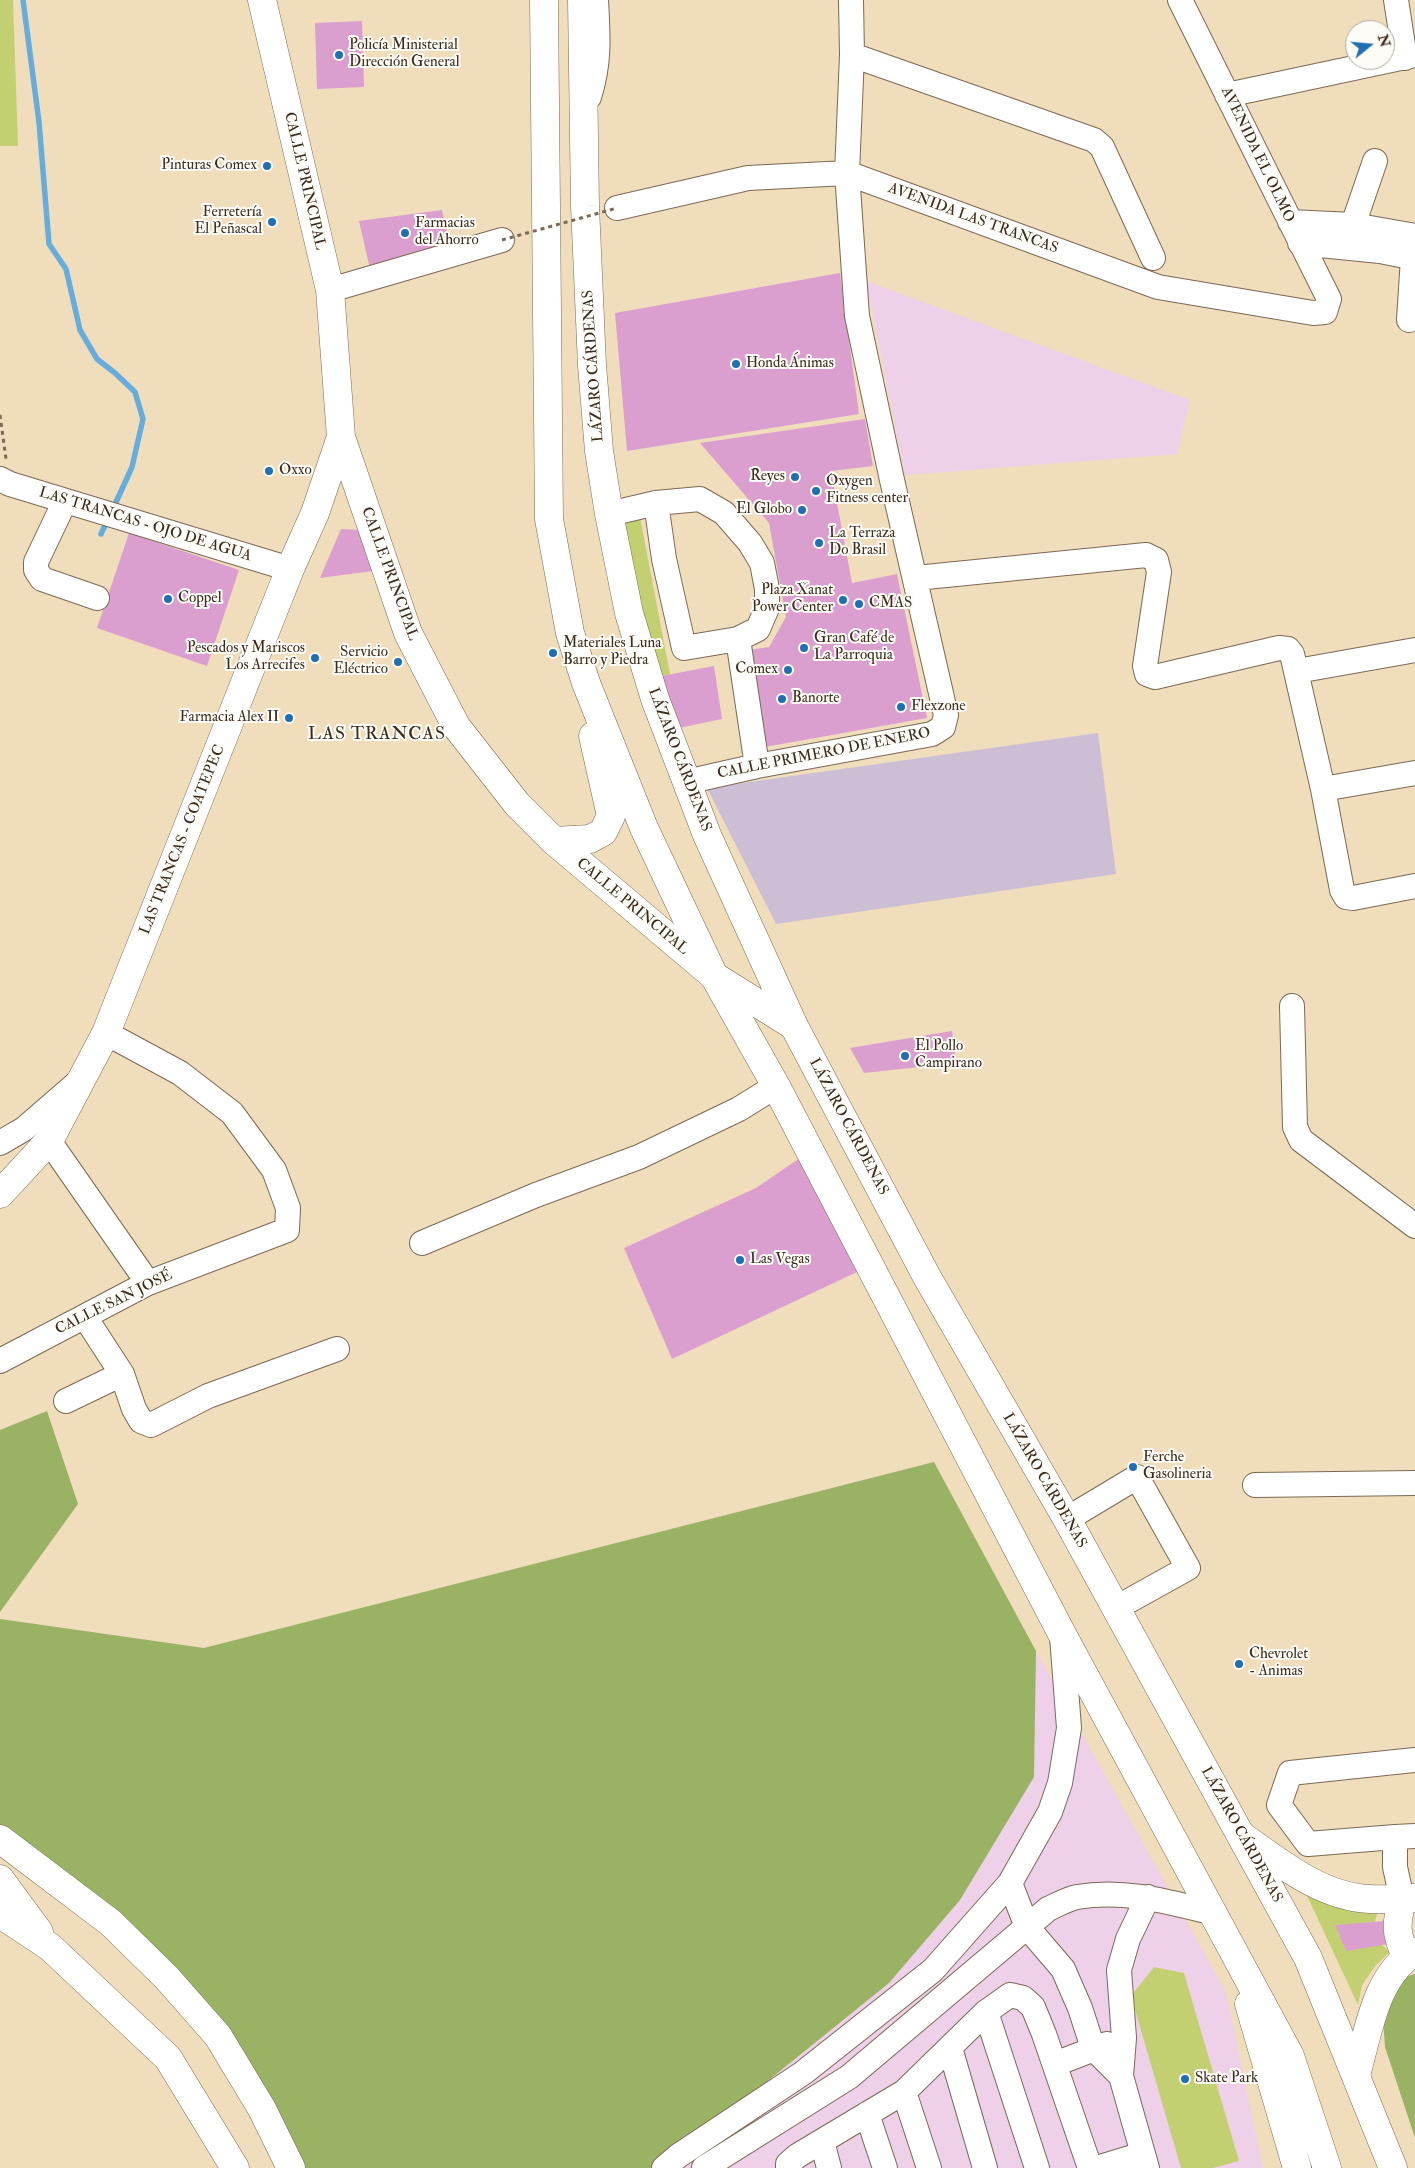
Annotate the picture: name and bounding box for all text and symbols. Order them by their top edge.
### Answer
north arrow [1345,20,1395,70]
text: N [1374,32,1394,49]
place label: Policía Ministerial Dirección General [349,37,460,72]
marker: Policía Ministerial Dirección General [333,49,345,61]
street label: AVENIDA EL OLMO [1216,84,1298,226]
street label: CALLE PRINCIPAL [279,110,329,252]
place label: Pinturas Comex [161,157,257,175]
marker: Pinturas Comex [261,160,273,172]
street label: AVENIDA LAS TRANCAS [885,180,1061,258]
place label: Ferretería El Peñascal [194,204,262,239]
place label: Farmacias del Ahorro [415,215,479,250]
marker: Ferretería El Peñascal [266,216,278,228]
marker: Farmacias del Ahorro [399,227,411,239]
street label: LÁZARO CÁRDENAS [580,289,608,443]
place label: Honda Ánimas [746,355,834,373]
marker: Honda Ánimas [730,358,742,370]
place label: Oxxo [279,462,312,480]
marker: Oxxo [263,465,275,477]
place label: Reyes [750,468,785,486]
marker: Reyes [789,471,801,483]
place label: Oxygen Fitness center [826,473,908,508]
street label: LAS TRANCAS - OJO DE AGUA [37,484,253,566]
marker: Oxygen Fitness center [810,485,822,497]
place label: El Globo [736,501,792,519]
marker: El Globo [796,504,808,516]
street label: CALLE PRINCIPAL [356,505,422,643]
place label: La Terraza Do Brasil [829,525,895,560]
marker: La Terraza Do Brasil [813,537,825,549]
place label: Plaza Xanat Power Center [752,582,833,617]
place label: Coppel [178,590,221,608]
marker: Coppel [162,593,174,605]
marker: Plaza Xanat Power Center [837,594,849,606]
place label: CMAS [869,595,912,613]
marker: CMAS [853,598,865,610]
place label: Gran Café de La Parroquia [814,630,894,665]
place label: Materiales Luna Barro y Piedra [563,635,661,670]
place label: Pescados y Mariscos Los Arrecifes [187,640,305,675]
marker: Gran Café de La Parroquia [798,642,810,654]
place label: Servicio Eléctrico [334,644,388,679]
marker: Materiales Luna Barro y Piedra [547,647,559,659]
marker: Pescados y Mariscos Los Arrecifes [309,652,321,664]
marker: Servicio Eléctrico [392,656,404,668]
place label: Comex [735,661,778,679]
marker: Comex [782,664,794,676]
street label: LÁZARO CÁRDENAS [643,686,715,834]
place label: Banorte [792,690,840,708]
marker: Banorte [776,693,788,705]
place label: Flexzone [911,698,966,716]
marker: Flexzone [895,701,907,713]
place label: Farmacia Alex II [180,709,279,727]
marker: Farmacia Alex II [283,712,295,724]
district label: LAS TRANCAS [307,724,447,746]
street label: CALLE PRIMERO DE ENERO [716,725,932,783]
street label: LAS TRANCAS - COATEPEC [137,743,229,937]
street label: CALLE PRINCIPAL [572,855,692,959]
place label: El Pollo Campirano [915,1038,982,1073]
marker: El Pollo Campirano [899,1050,911,1062]
street label: LÁZARO CÁRDENAS [804,1055,892,1199]
place label: Las Vegas [750,1251,810,1269]
marker: Las Vegas [734,1254,746,1266]
street label: CALLE SAN JOSÉ [53,1267,175,1339]
street label: LÁZARO CÁRDENAS [998,1411,1090,1551]
place label: Ferche Gasolineria [1143,1449,1212,1484]
marker: Ferche Gasolineria [1127,1461,1139,1473]
place label: Chevrolet - Animas [1249,1646,1308,1681]
marker: Chevrolet - Animas [1233,1658,1245,1670]
street label: LÁZARO CÁRDENAS [1196,1764,1286,1906]
place label: Skate Park [1195,2070,1258,2088]
marker: Skate Park [1179,2073,1191,2085]

